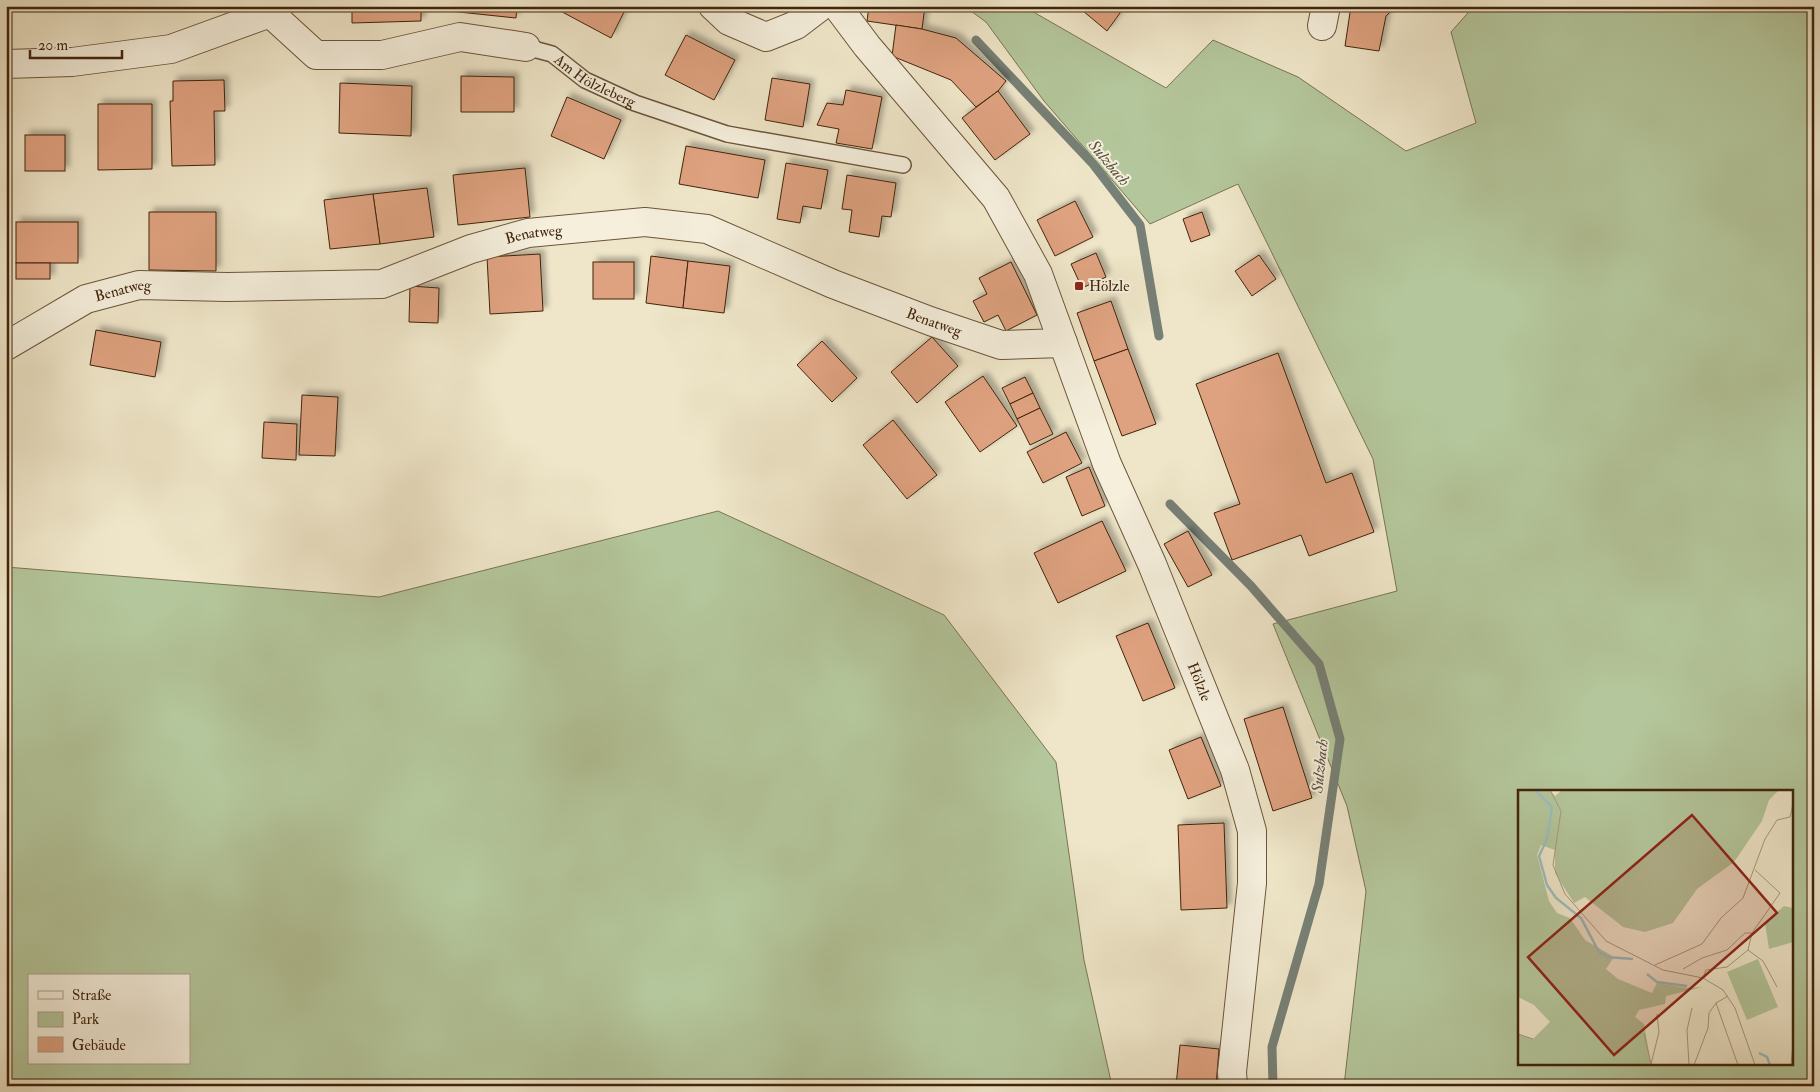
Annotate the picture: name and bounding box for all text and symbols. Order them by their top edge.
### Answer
scale bar [30,28,122,60]
text: 20 m [38,36,68,55]
street label: Am Hölzleberg [550,49,639,112]
water label: Sulzbach [1083,135,1134,190]
street label: Benatweg [503,220,564,248]
street label: Benatweg [93,275,152,306]
place label: Hölzle [1089,277,1129,296]
marker: Hölzle [1073,280,1085,292]
street label: Benatweg [904,303,965,341]
street label: Hölzle [1183,659,1216,704]
water label: Sulzbach [1307,738,1333,795]
inset map [1518,790,1792,1064]
legend [28,974,190,1064]
text: Straße [72,986,111,1005]
text: Park [72,1010,99,1029]
text: Gebäude [72,1036,126,1055]

